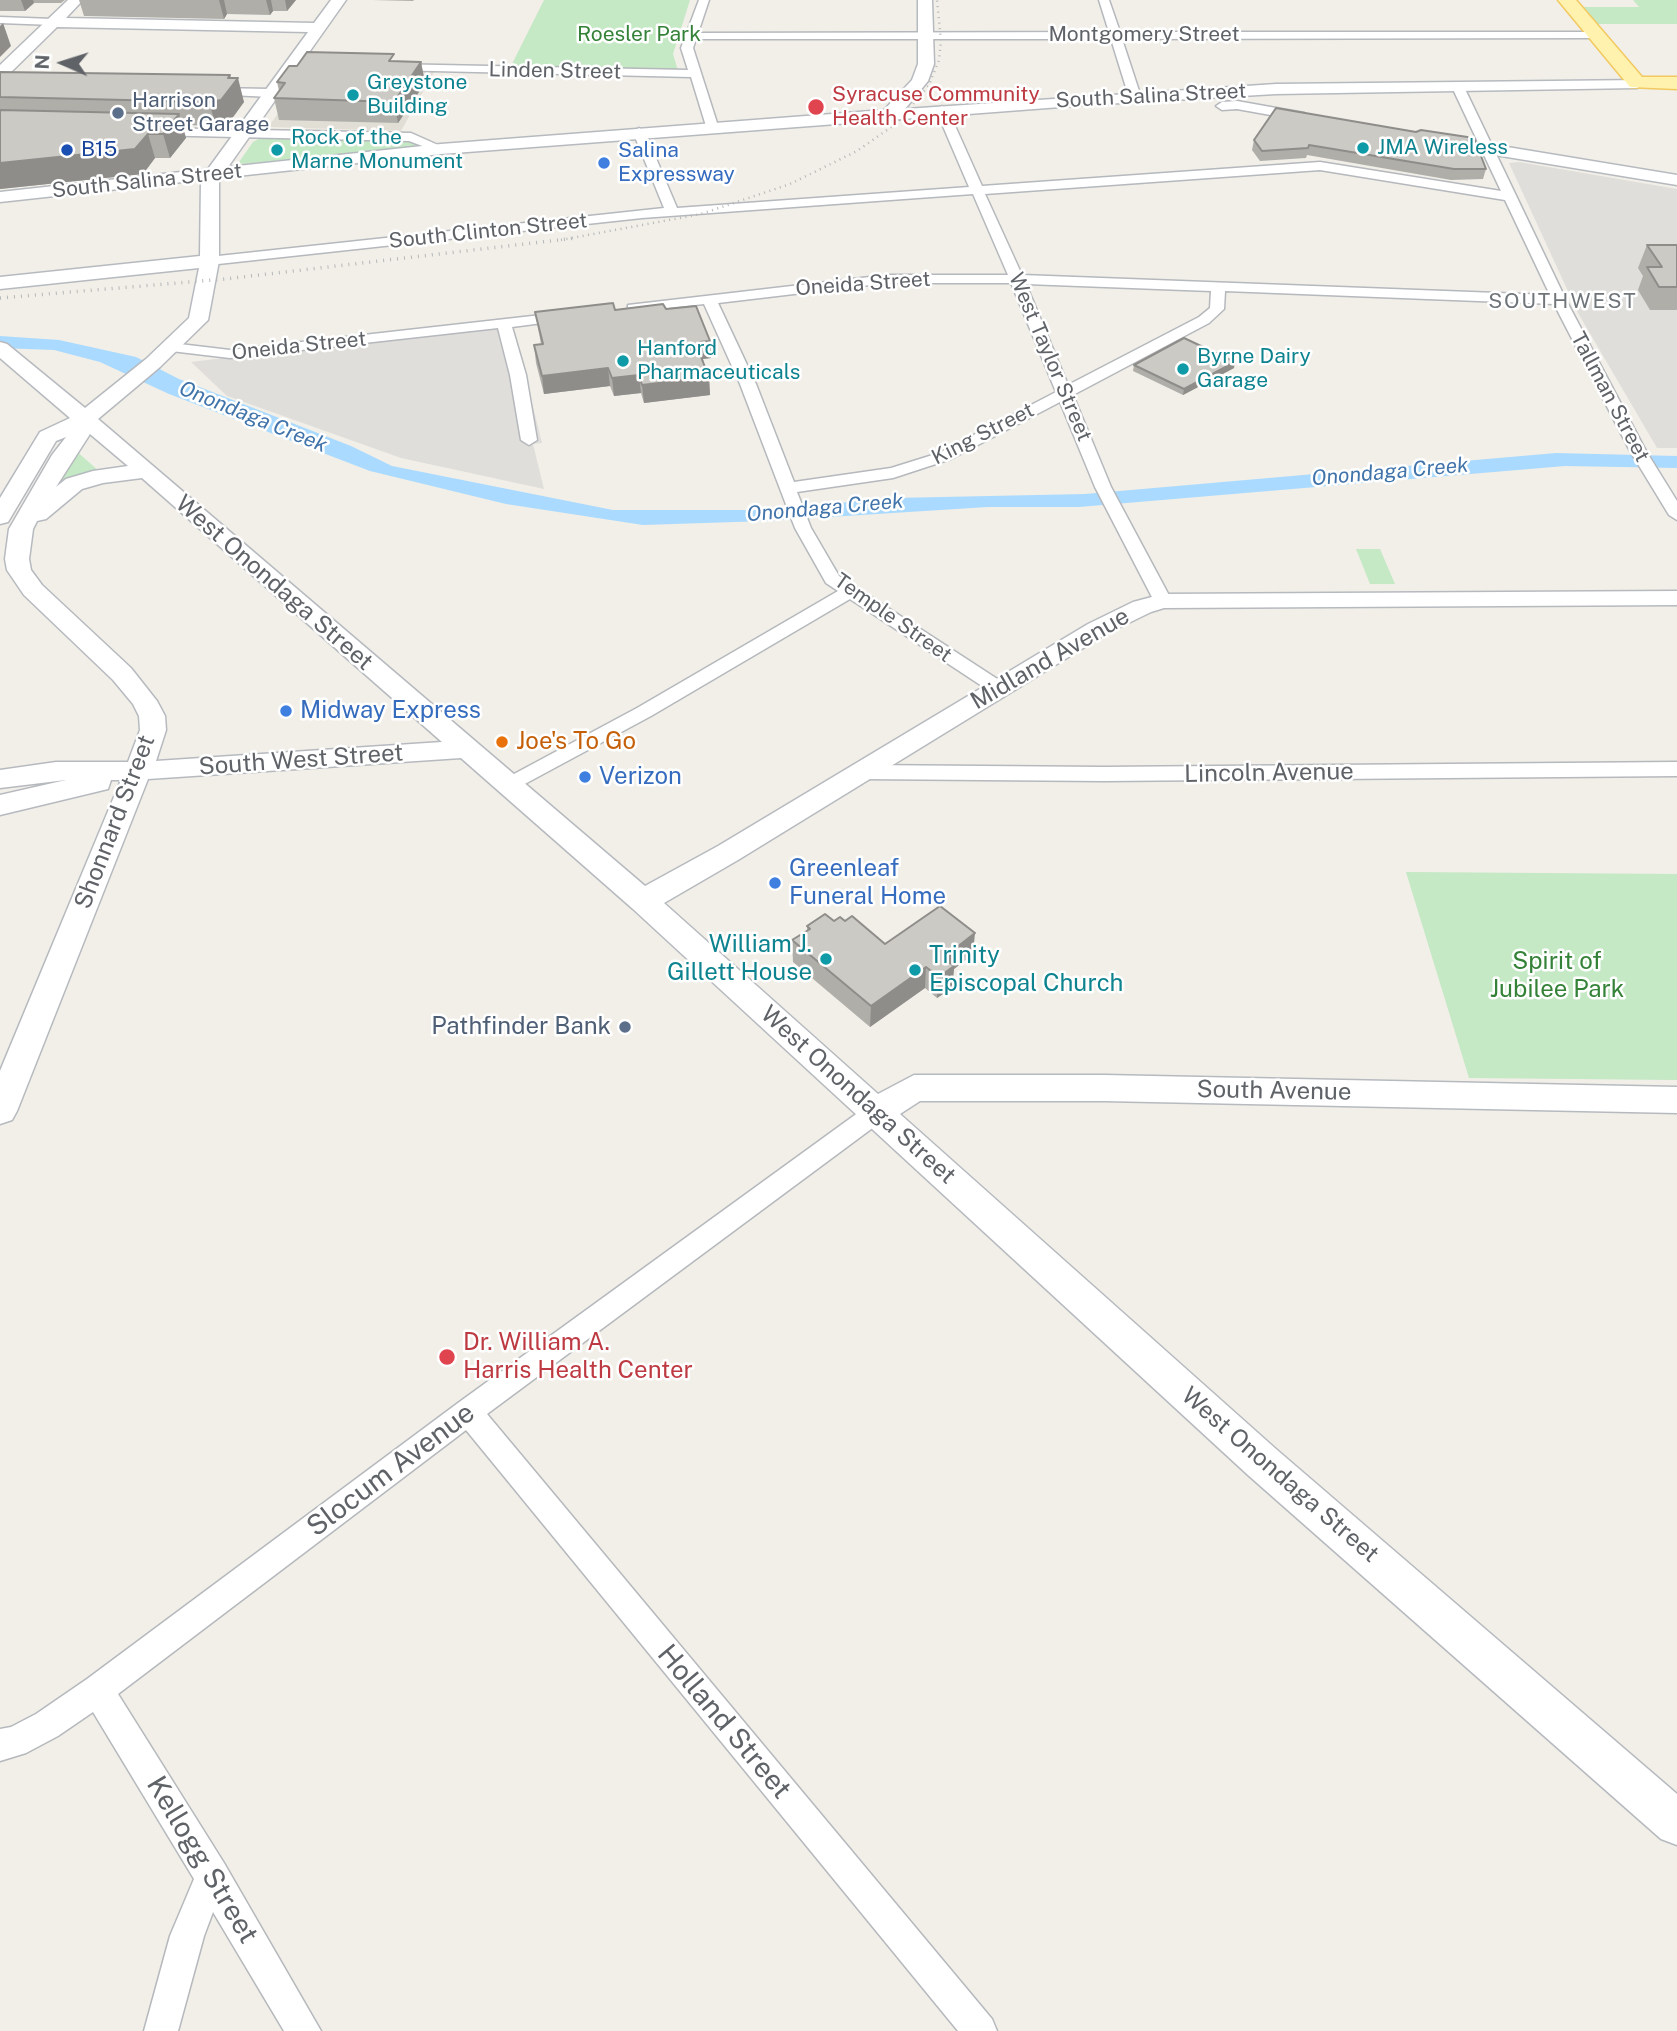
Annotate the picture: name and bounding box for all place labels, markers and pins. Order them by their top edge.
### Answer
place label: Greystone Building [367,70,467,120]
place label: Syracuse Community Health Center [832,82,1040,132]
marker: Greystone Building [345,87,361,103]
place label: Harrison Street Garage [132,88,270,138]
marker: Syracuse Community Health Center [806,97,826,117]
marker: Harrison Street Garage [110,105,126,121]
place label: Rock of the Marne Monument [291,125,463,175]
place label: JMA Wireless [1377,135,1508,161]
place label: B15 [81,137,117,163]
place label: Salina Expressway [618,138,735,188]
marker: JMA Wireless [1355,140,1371,156]
marker: B15 [59,142,75,158]
marker: Rock of the Marne Monument [269,142,285,158]
marker: Salina Expressway [596,155,612,171]
place label: Hanford Pharmaceuticals [637,336,800,386]
place label: Byrne Dairy Garage [1197,344,1311,394]
marker: Hanford Pharmaceuticals [615,353,631,369]
marker: Byrne Dairy Garage [1175,361,1191,377]
place label: Midway Express [300,697,481,725]
marker: Midway Express [278,703,294,719]
place label: Joe's To Go [516,728,636,756]
marker: Joe's To Go [494,734,510,750]
place label: Verizon [599,763,682,791]
marker: Verizon [577,769,593,785]
place label: Greenleaf Funeral Home [789,855,946,911]
marker: Greenleaf Funeral Home [767,875,783,891]
place label: William J. Gillett House [667,931,812,987]
place label: Trinity Episcopal Church [929,942,1123,998]
marker: William J. Gillett House [818,951,834,967]
marker: Trinity Episcopal Church [907,962,923,978]
place label: Pathfinder Bank [431,1013,611,1041]
marker: Pathfinder Bank [617,1019,633,1035]
place label: Dr. William A. Harris Health Center [463,1329,693,1385]
marker: Dr. William A. Harris Health Center [437,1347,457,1367]

